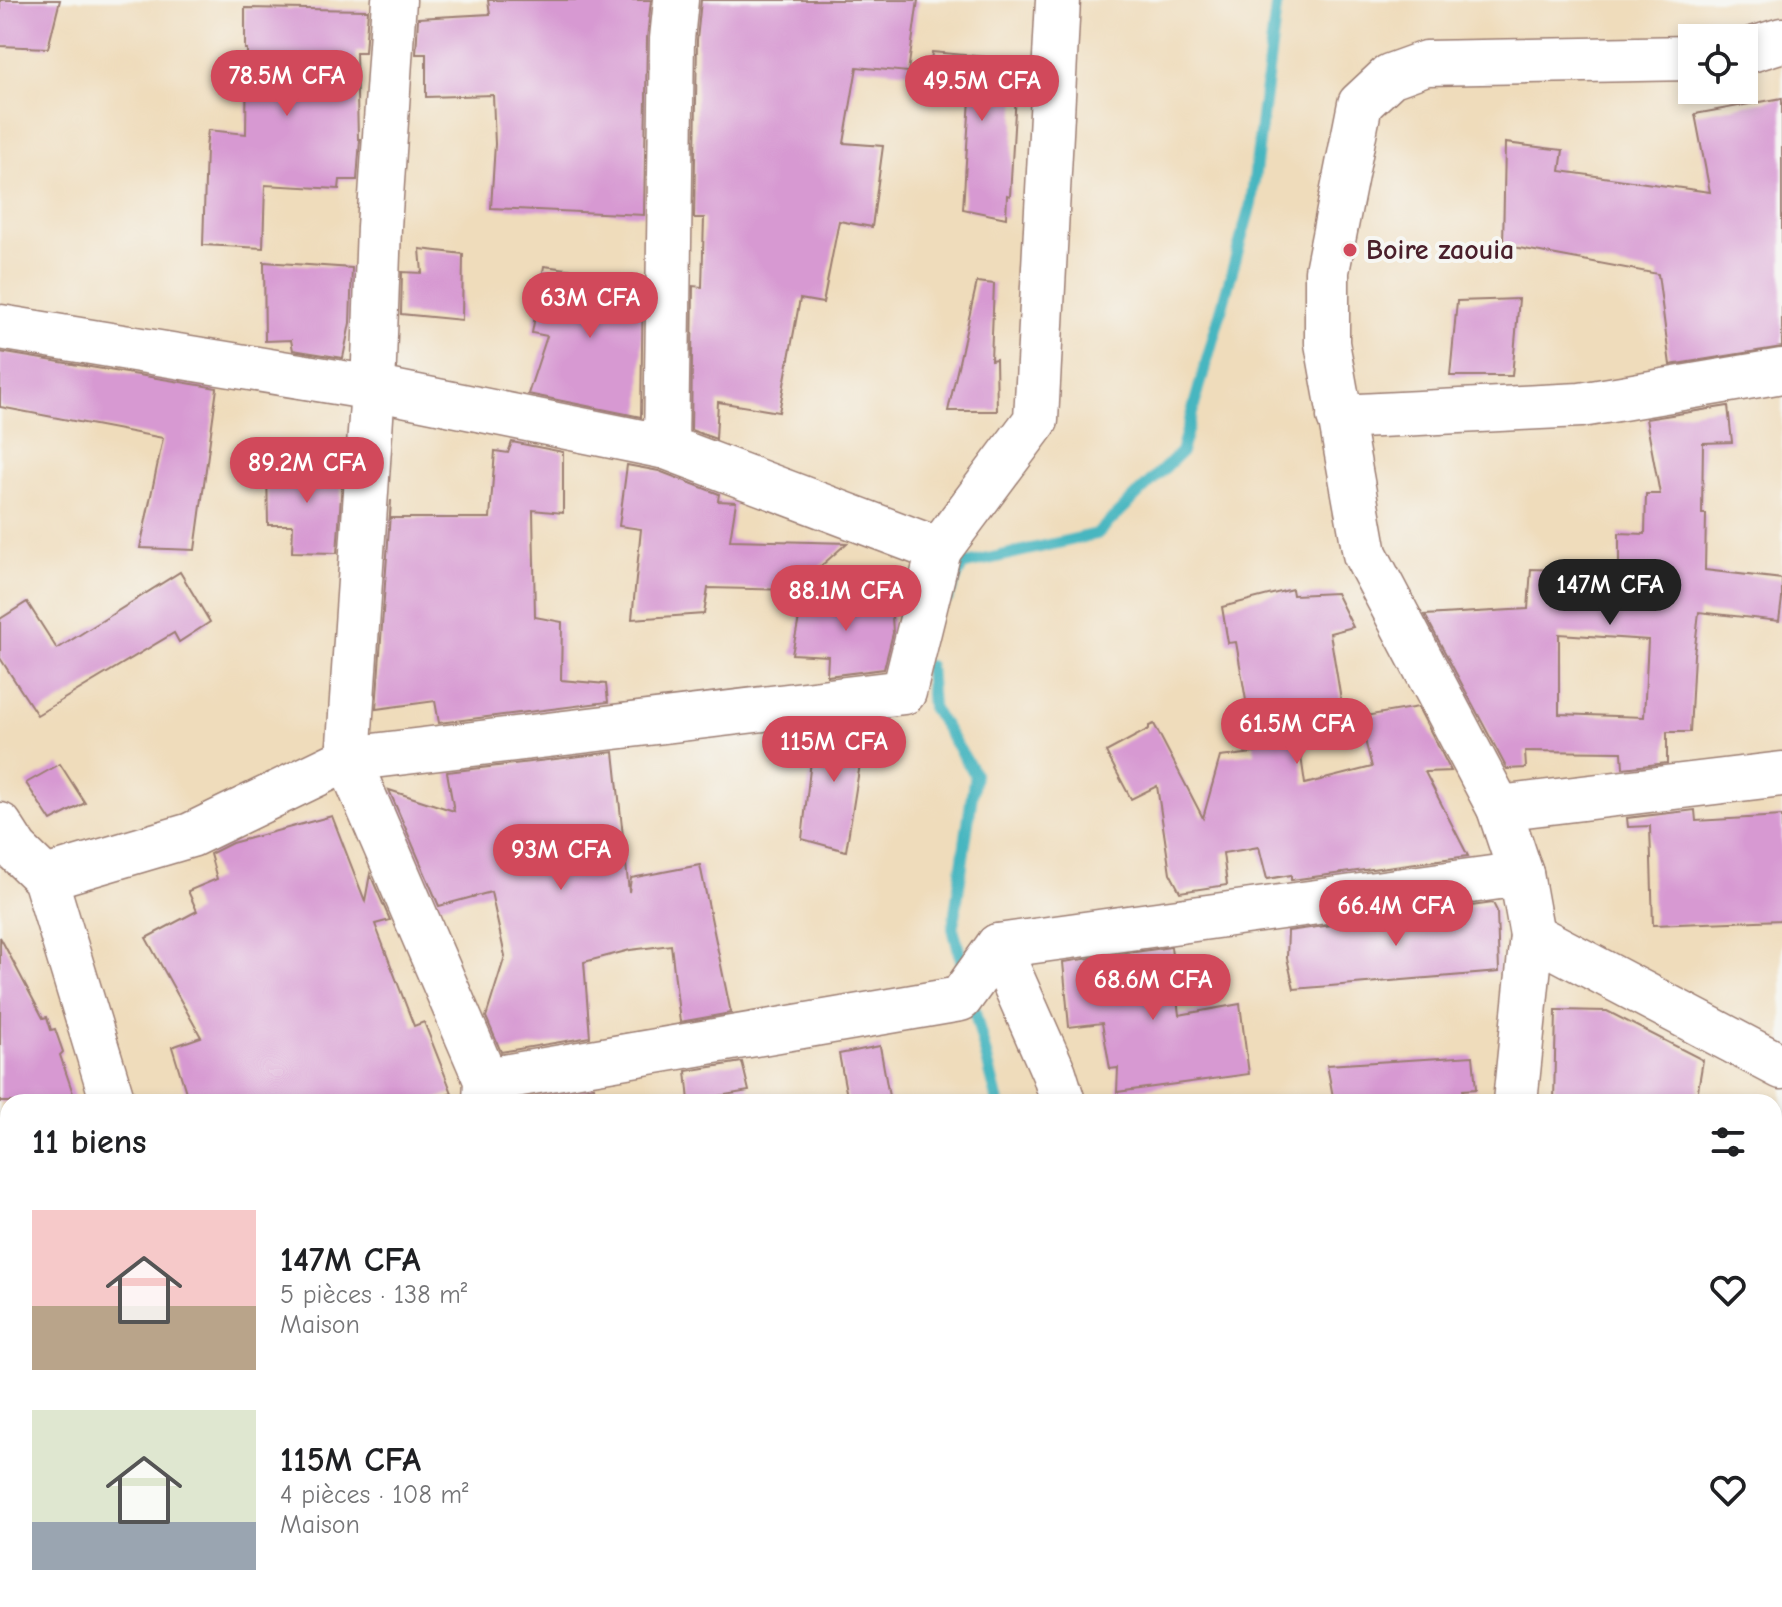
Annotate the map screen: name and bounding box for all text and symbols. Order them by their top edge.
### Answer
map controls [1678,24,1758,104]
button: locate [1678,24,1758,104]
pin: 78.5M CFA [195,50,379,118]
pin: 49.5M CFA [890,55,1074,123]
text: 78.5M CFA [229,61,345,91]
text: 49.5M CFA [923,66,1041,96]
place label: Boire zaouia [1366,234,1514,266]
marker: Boire zaouia [1341,241,1359,259]
pin: 63M CFA [516,272,664,340]
text: 63M CFA [540,283,640,313]
pin: 89.2M CFA [215,437,399,505]
text: 89.2M CFA [248,448,366,478]
pin: 147M CFA [1527,559,1693,627]
pin: 88.1M CFA [754,565,938,633]
text: 147M CFA [1556,570,1664,600]
text: 88.1M CFA [788,576,904,606]
pin: 61.5M CFA [1205,698,1389,766]
text: 61.5M CFA [1239,709,1355,739]
pin: 115M CFA [751,716,917,784]
text: 115M CFA [780,727,888,757]
pin: 93M CFA [487,824,635,892]
text: 93M CFA [511,835,611,865]
pin: 66.4M CFA [1304,880,1488,948]
text: 66.4M CFA [1337,891,1455,921]
pin: 68.6M CFA [1061,954,1245,1022]
text: 68.6M CFA [1094,965,1212,995]
icon: filters [1706,1120,1750,1164]
text: 11 biens [32,1122,147,1162]
text: 147M CFA [280,1240,421,1280]
icon: home [96,1242,192,1338]
icon: heart [1706,1268,1750,1312]
text: 5 pièces · 138 m² [280,1280,467,1310]
text: Maison [280,1310,360,1340]
text: 115M CFA [280,1440,421,1480]
icon: home [96,1442,192,1538]
icon: heart [1706,1468,1750,1512]
text: 4 pièces · 108 m² [280,1480,469,1510]
text: Maison [280,1510,360,1540]

